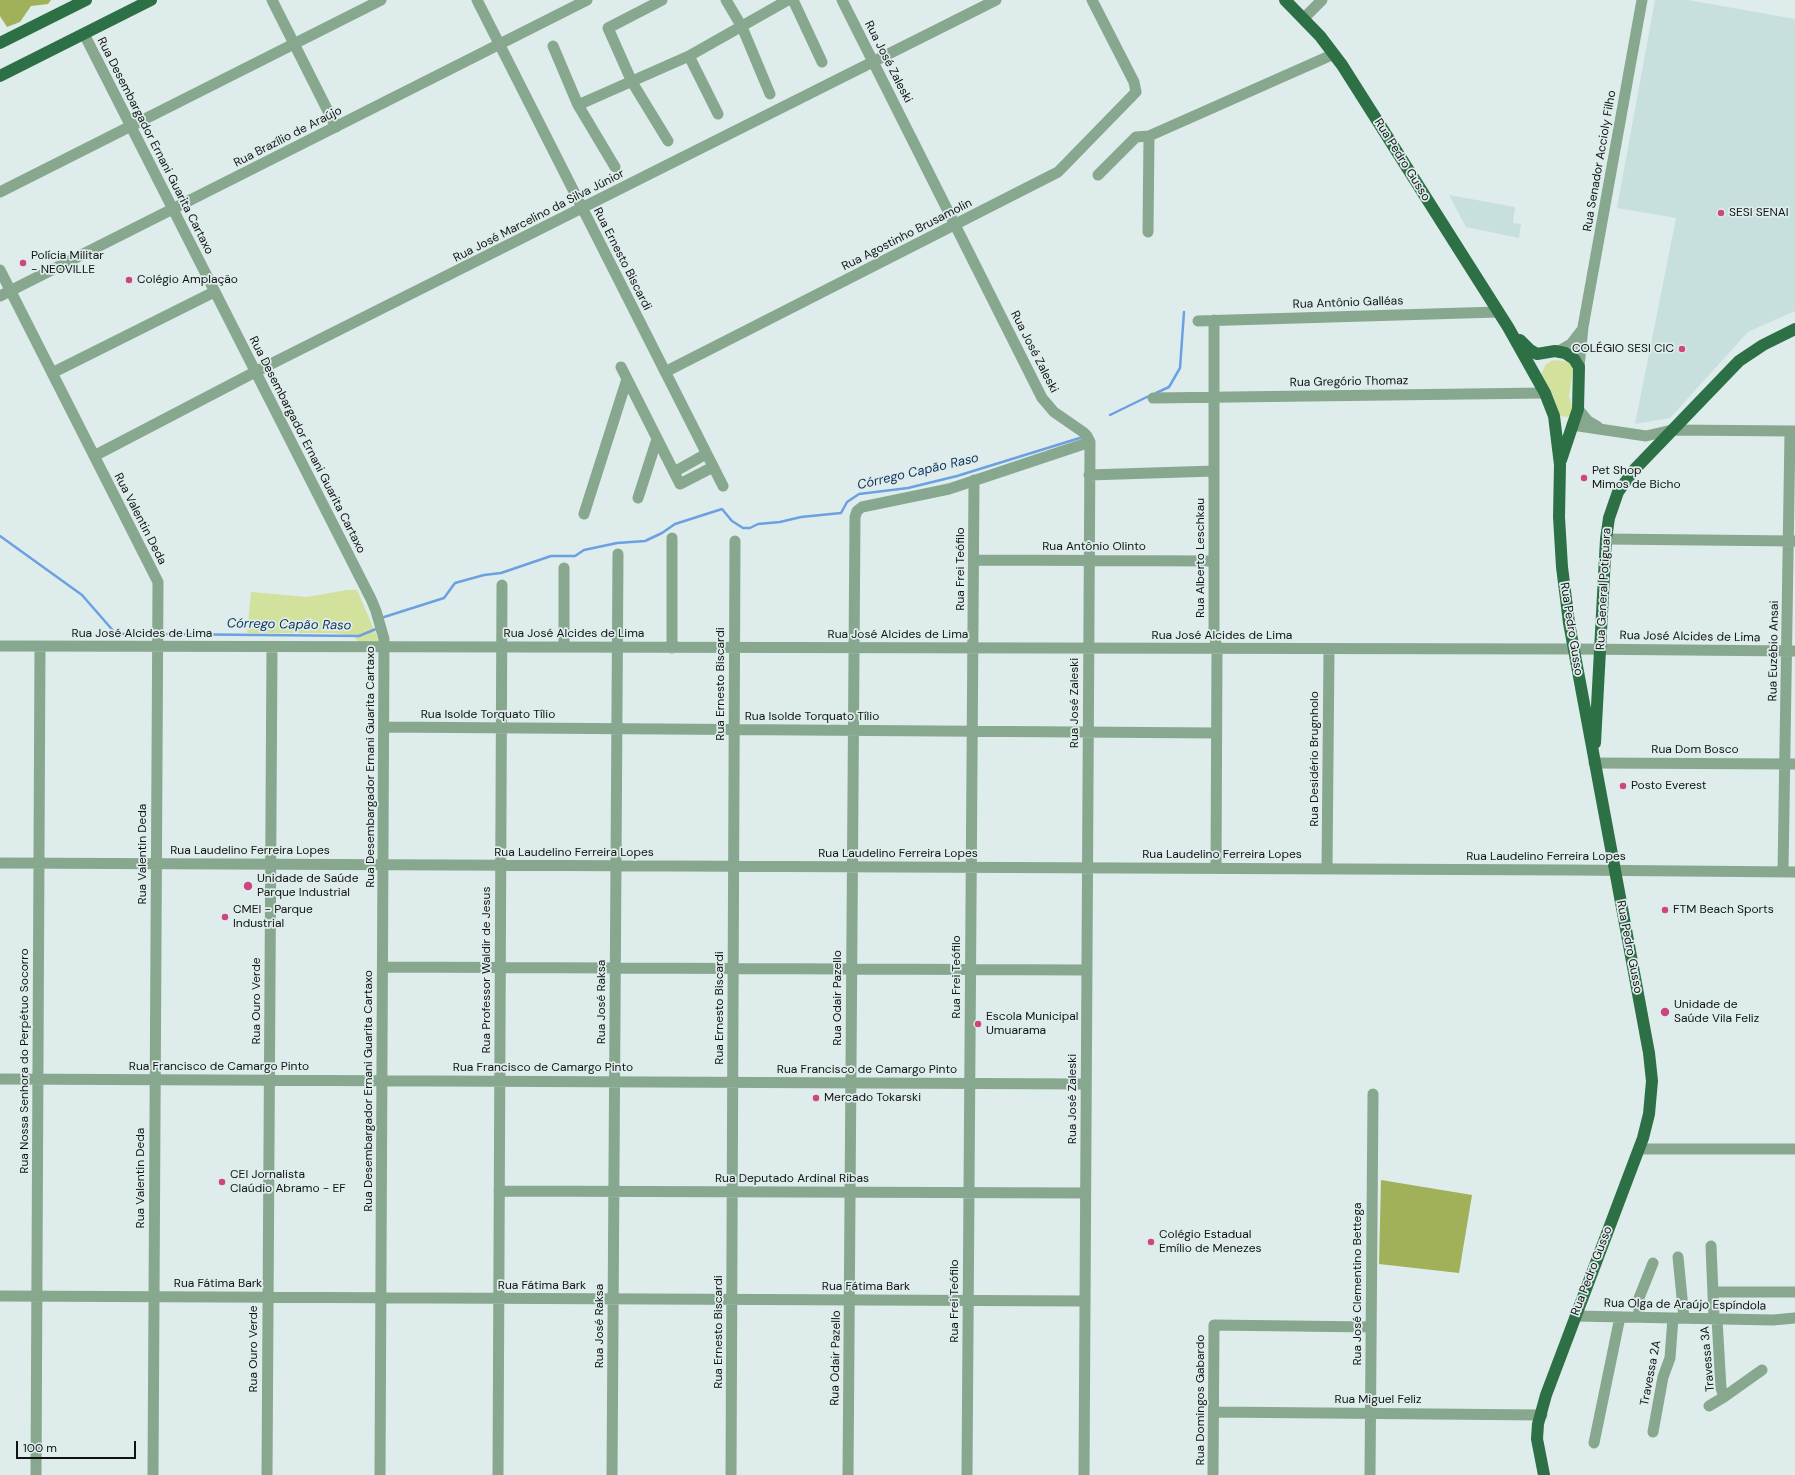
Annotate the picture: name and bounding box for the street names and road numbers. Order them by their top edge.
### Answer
street label: Rua José Zaleski [861,18,915,106]
street label: Rua Desembargador Ernani Guarita Cartaxo [94,35,216,257]
street label: Rua Senador Accioly Filho [1580,89,1620,233]
street label: Rua Brazílio de Araújo [232,103,344,171]
street label: Rua Pedro Gusso [1371,116,1433,204]
street label: Rua José Marcelino da Silva Júnior [451,166,627,266]
street label: Rua Agostinho Brusamolin [840,196,974,274]
street label: Rua Ernesto Biscardi [590,205,654,313]
street label: Rua Antônio Galléas [1292,294,1404,312]
street label: Rua José Zaleski [1007,308,1061,396]
street label: Rua Desembargador Ernani Guarita Cartaxo [246,334,368,556]
street label: Rua Gregório Thomaz [1290,374,1408,390]
street label: Rua Valentin Deda [111,471,169,567]
street label: Rua Alberto Leschkau [1194,498,1208,618]
street label: Rua Frei Teófilo [954,527,968,611]
street label: Rua General Potiguara [1594,528,1614,650]
street label: Rua Antônio Olinto [1042,540,1146,554]
street label: Rua Pedro Gusso [1557,581,1585,677]
street label: Rua Euzébio Ansai [1766,601,1782,701]
street label: Rua José Alcides de Lima [72,627,212,641]
street label: Rua José Alcides de Lima [504,627,644,641]
street label: Rua Ernesto Biscardi [714,627,728,741]
street label: Rua José Alcides de Lima [828,628,968,642]
street label: Rua José Alcides de Lima [1152,629,1292,643]
street label: Rua José Alcides de Lima [1619,629,1761,645]
street label: Rua Desembargador Ernani Guarita Cartaxo [364,646,378,888]
street label: Rua José Zaleski [1068,658,1082,748]
street label: Rua Desidério Brugnholo [1308,691,1322,827]
street label: Rua Isolde Torquato Tílio [421,708,555,722]
street label: Rua Isolde Torquato Tílio [745,710,879,724]
street label: Rua Dom Bosco [1651,743,1739,757]
street label: Rua Valentin Deda [136,804,150,904]
street label: Rua Laudelino Ferreira Lopes [170,844,330,858]
street label: Rua Laudelino Ferreira Lopes [494,846,654,860]
street label: Rua Laudelino Ferreira Lopes [818,847,978,861]
street label: Rua Laudelino Ferreira Lopes [1142,848,1302,862]
street label: Rua Laudelino Ferreira Lopes [1466,850,1626,864]
street label: Rua Professor Waldir de Jesus [480,886,494,1054]
street label: Rua Pedro Gusso [1613,899,1645,995]
street label: Rua Frei Teófilo [950,935,964,1019]
street label: Rua Nossa Senhora do Perpétuo Socorro [18,948,32,1174]
street label: Rua Odair Pazello [831,950,845,1046]
street label: Rua Ernesto Biscardi [713,951,727,1065]
street label: Rua Ouro Verde [250,957,264,1045]
street label: Rua José Raksa [595,960,609,1044]
street label: Rua Desembargador Ernani Guarita Cartaxo [362,970,376,1212]
street label: Rua José Zaleski [1066,1054,1080,1144]
street label: Rua Francisco de Camargo Pinto [129,1060,309,1074]
street label: Rua Francisco de Camargo Pinto [453,1061,633,1075]
street label: Rua Francisco de Camargo Pinto [777,1063,957,1077]
street label: Rua Valentin Deda [134,1128,148,1228]
street label: Rua Deputado Ardinal Ribas [715,1172,869,1186]
street label: Rua José Clementino Bettega [1351,1202,1365,1366]
street label: Rua Pedro Gusso [1568,1224,1616,1318]
street label: Rua Frei Teófilo [948,1259,962,1343]
street label: Rua Ernesto Biscardi [712,1275,726,1389]
street label: Rua Fátima Bark [174,1277,262,1291]
street label: Rua Fátima Bark [498,1279,586,1293]
street label: Rua Fátima Bark [822,1280,910,1294]
street label: Rua José Raksa [593,1284,607,1368]
street label: Rua Olga de Araújo Espíndola [1604,1296,1766,1314]
street label: Rua Ouro Verde [247,1305,261,1393]
street label: Rua Odair Pazello [828,1310,844,1406]
street label: Travessa 3A [1698,1326,1718,1392]
street label: Rua Domingos Gabardo [1194,1335,1208,1465]
street label: Travessa 2A [1638,1339,1664,1407]
street label: Rua Miguel Feliz [1335,1393,1421,1407]

